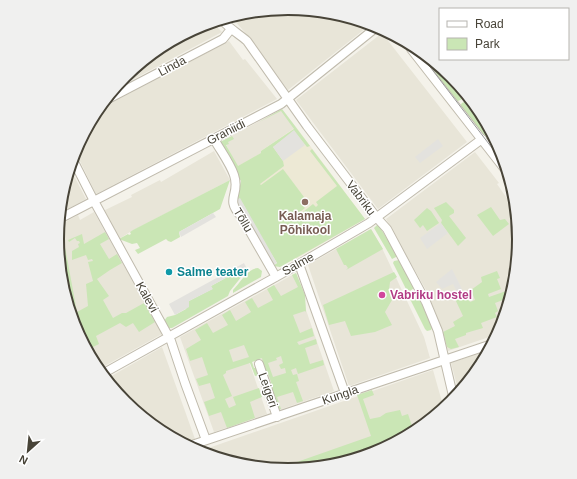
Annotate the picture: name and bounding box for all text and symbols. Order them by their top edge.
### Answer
legend [439,8,569,60]
text: Road [475,17,504,31]
text: Park [475,37,501,51]
street label: Linda [156,53,189,79]
street label: Graniidi [204,116,248,148]
street label: Vabriku [343,178,379,218]
marker: Kalamaja Põhikool [300,197,310,207]
street label: Tõllu [230,205,256,235]
place label: Kalamaja Põhikool [279,209,332,237]
street label: Salme [280,249,317,278]
place label: Salme teater [177,265,249,279]
marker: Salme teater [164,267,174,277]
street label: Kalevi [133,279,161,315]
place label: Vabriku hostel [390,288,472,302]
marker: Vabriku hostel [377,290,387,300]
street label: Leigeri [256,371,280,409]
street label: Kungla [320,382,360,408]
north arrow [8,431,48,471]
text: N [17,453,30,467]

